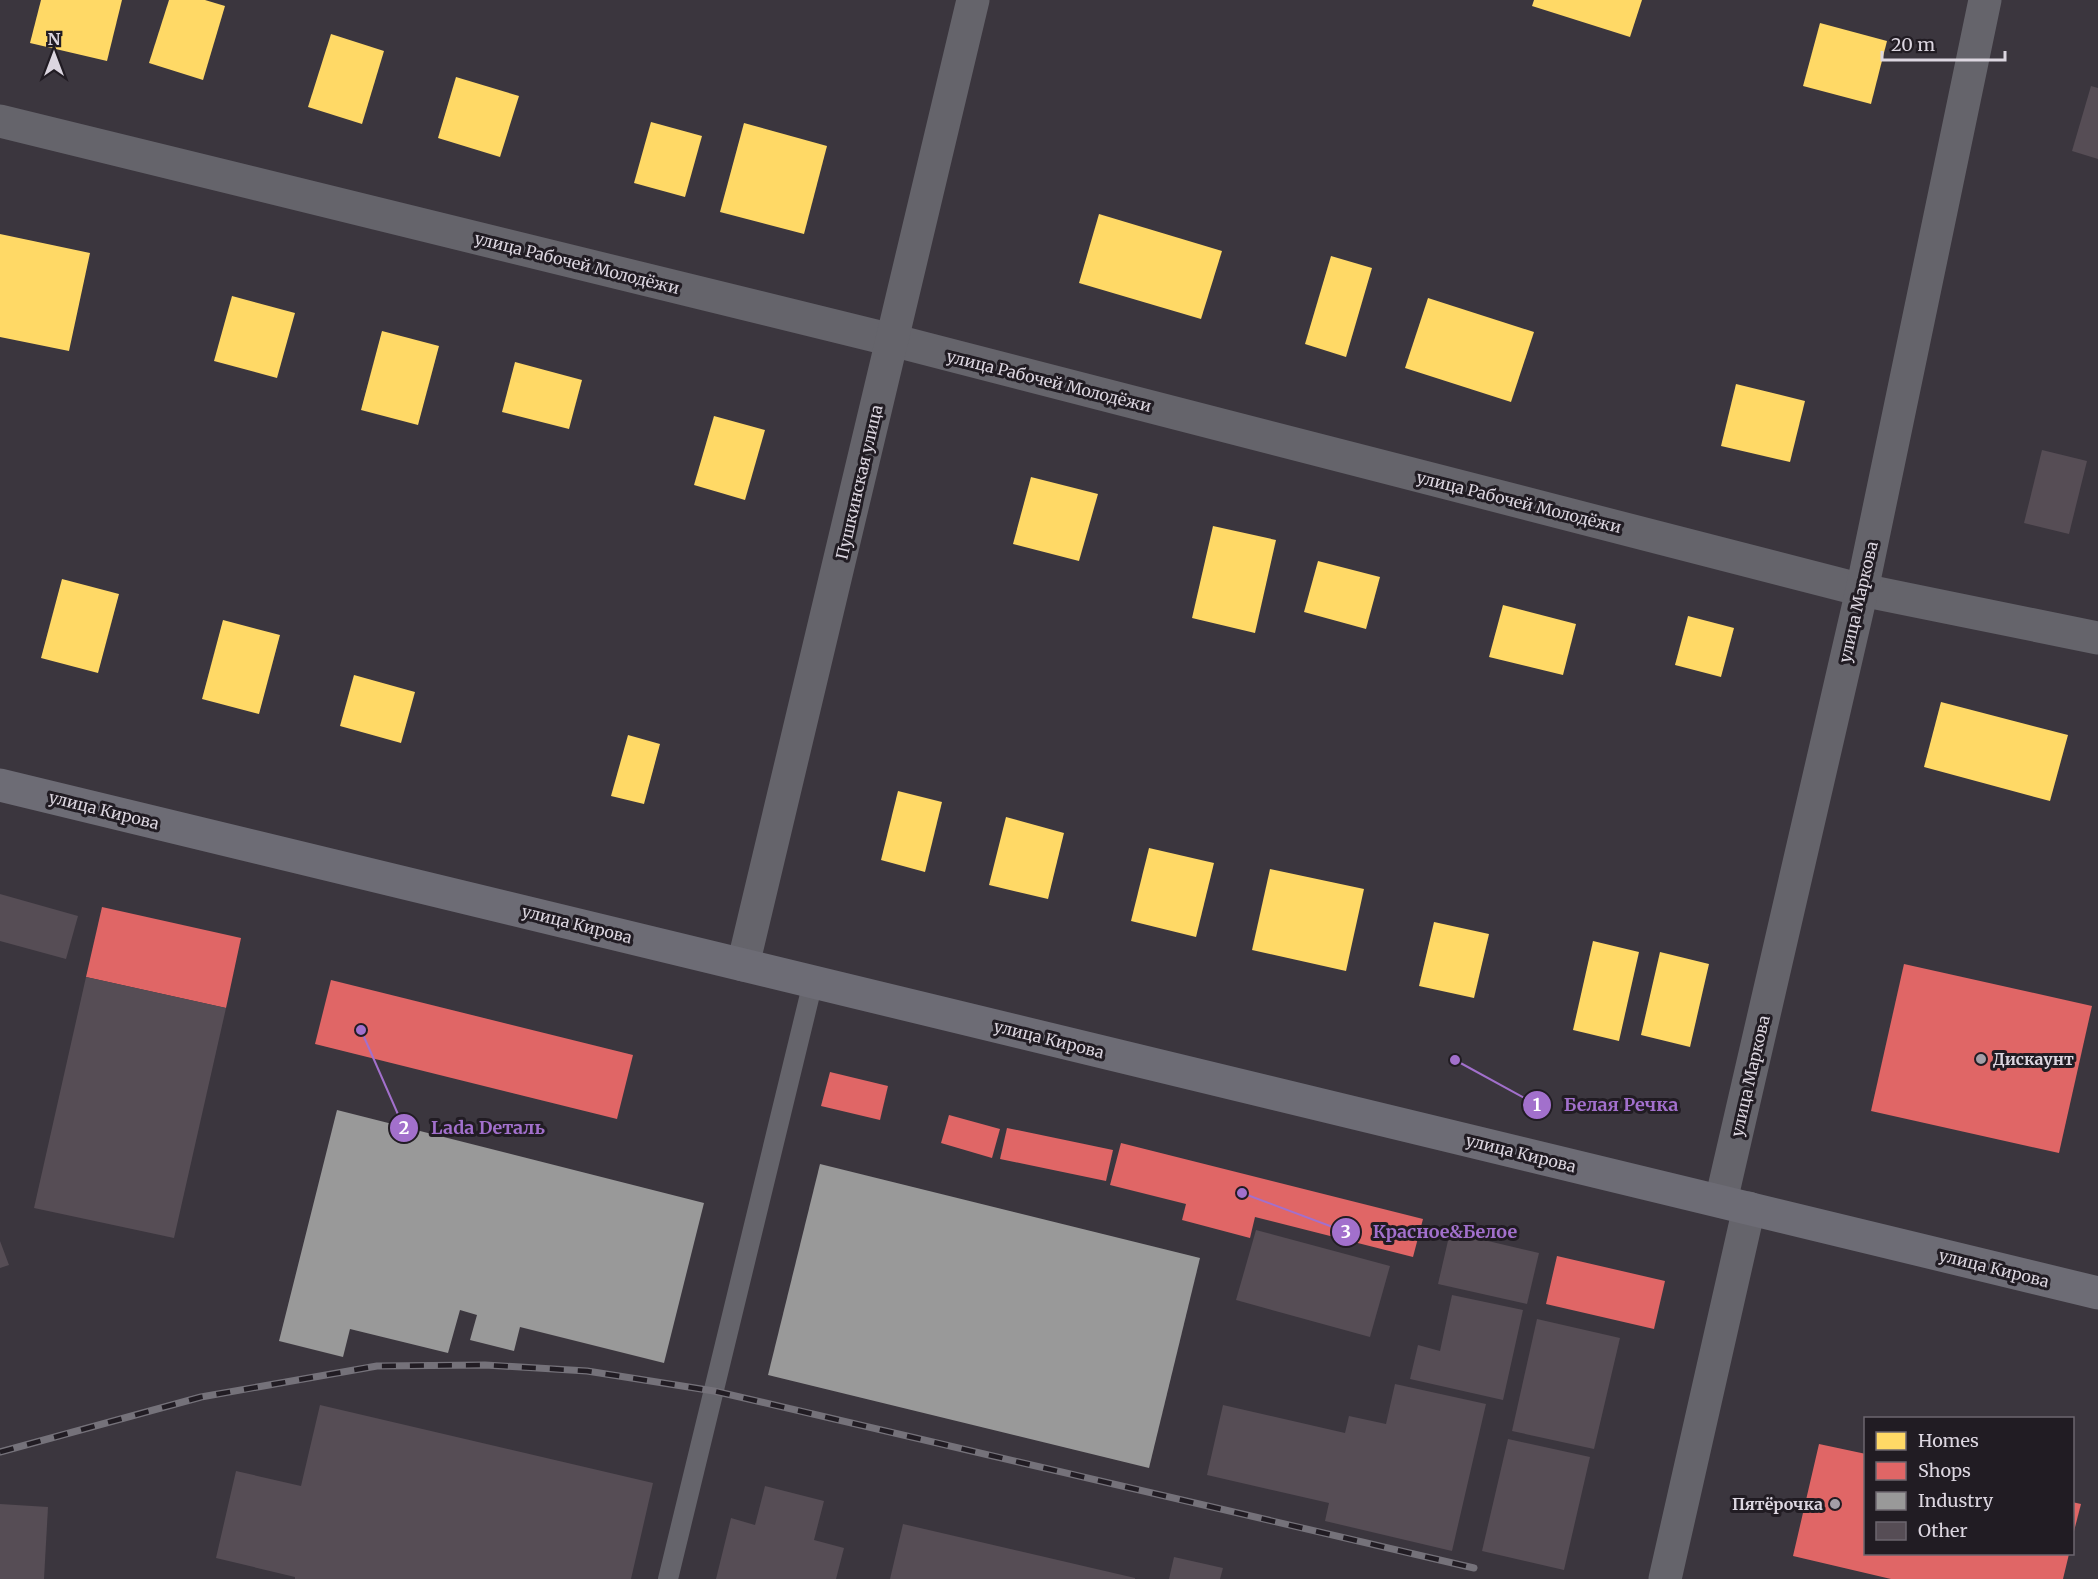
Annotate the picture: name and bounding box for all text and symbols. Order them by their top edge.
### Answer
north arrow [24,24,84,84]
scale bar [1882,24,2005,62]
text: N [48,29,61,49]
text: 20 m [1891,33,1935,56]
street label: улица Рабочей Молодёжи [472,228,682,298]
street label: улица Рабочей Молодёжи [944,346,1154,416]
street label: Пушкинская улица [831,402,887,561]
street label: улица Рабочей Молодёжи [1414,467,1624,537]
street label: улица Маркова [1834,539,1882,665]
street label: улица Кирова [47,787,162,833]
street label: улица Кирова [520,901,635,947]
street label: улица Маркова [1726,1013,1774,1139]
street label: улица Кирова [992,1016,1107,1062]
place label: Дискаунт [1993,1049,2074,1069]
marker: Дискаунт [1974,1052,1988,1066]
callout: Белая Речка [1522,1087,1691,1123]
text: 1 [1533,1093,1541,1116]
text: Белая Речка [1564,1093,1678,1116]
callout: Lada Dеталь [389,1110,557,1146]
text: 2 [399,1116,409,1139]
text: Lada Dеталь [431,1116,545,1139]
street label: улица Кирова [1464,1130,1579,1176]
callout: Красное&Белое [1331,1214,1530,1250]
text: 3 [1341,1220,1351,1243]
text: Красное&Белое [1373,1220,1518,1243]
street label: улица Кирова [1937,1245,2052,1291]
legend [1864,1417,2074,1555]
text: Homes [1918,1429,1979,1452]
text: Shops [1918,1459,1971,1482]
text: Industry [1918,1489,1994,1512]
place label: Пятёрочка [1732,1494,1823,1514]
marker: Пятёрочка [1828,1497,1842,1511]
text: Other [1918,1519,1968,1542]

